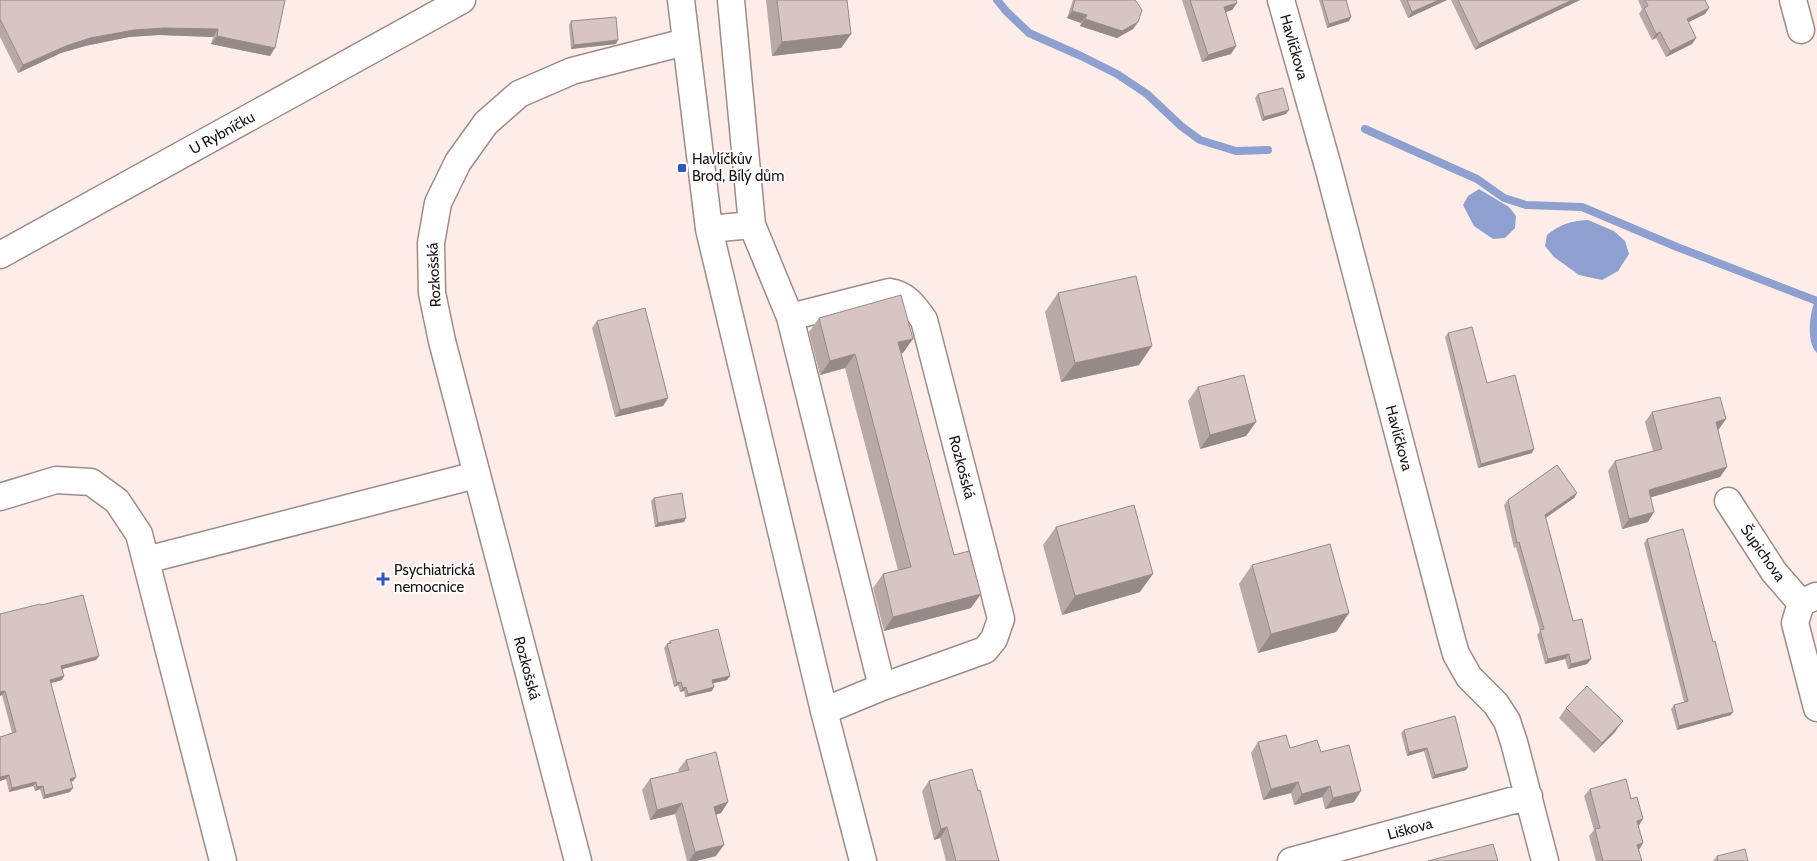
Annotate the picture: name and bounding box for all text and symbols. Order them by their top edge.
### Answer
street label: Havlíčkova [1276,12,1312,83]
street label: U Rybníčku [186,108,258,158]
place label: Havlíčkův Brod, Bílý dům [692,150,784,185]
marker: Havlíčkův Brod, Bílý dům [676,162,688,174]
street label: Rozkošská [423,241,445,308]
street label: Havlíčkova [1382,403,1417,474]
street label: Rozkošská [945,433,979,501]
street label: Šupichova [1737,520,1790,586]
place label: Psychiatrická nemocnice [394,561,476,596]
marker: Psychiatrická nemocnice [376,572,390,586]
street label: Rozkošská [510,634,544,702]
street label: Liškova [1385,814,1435,844]

